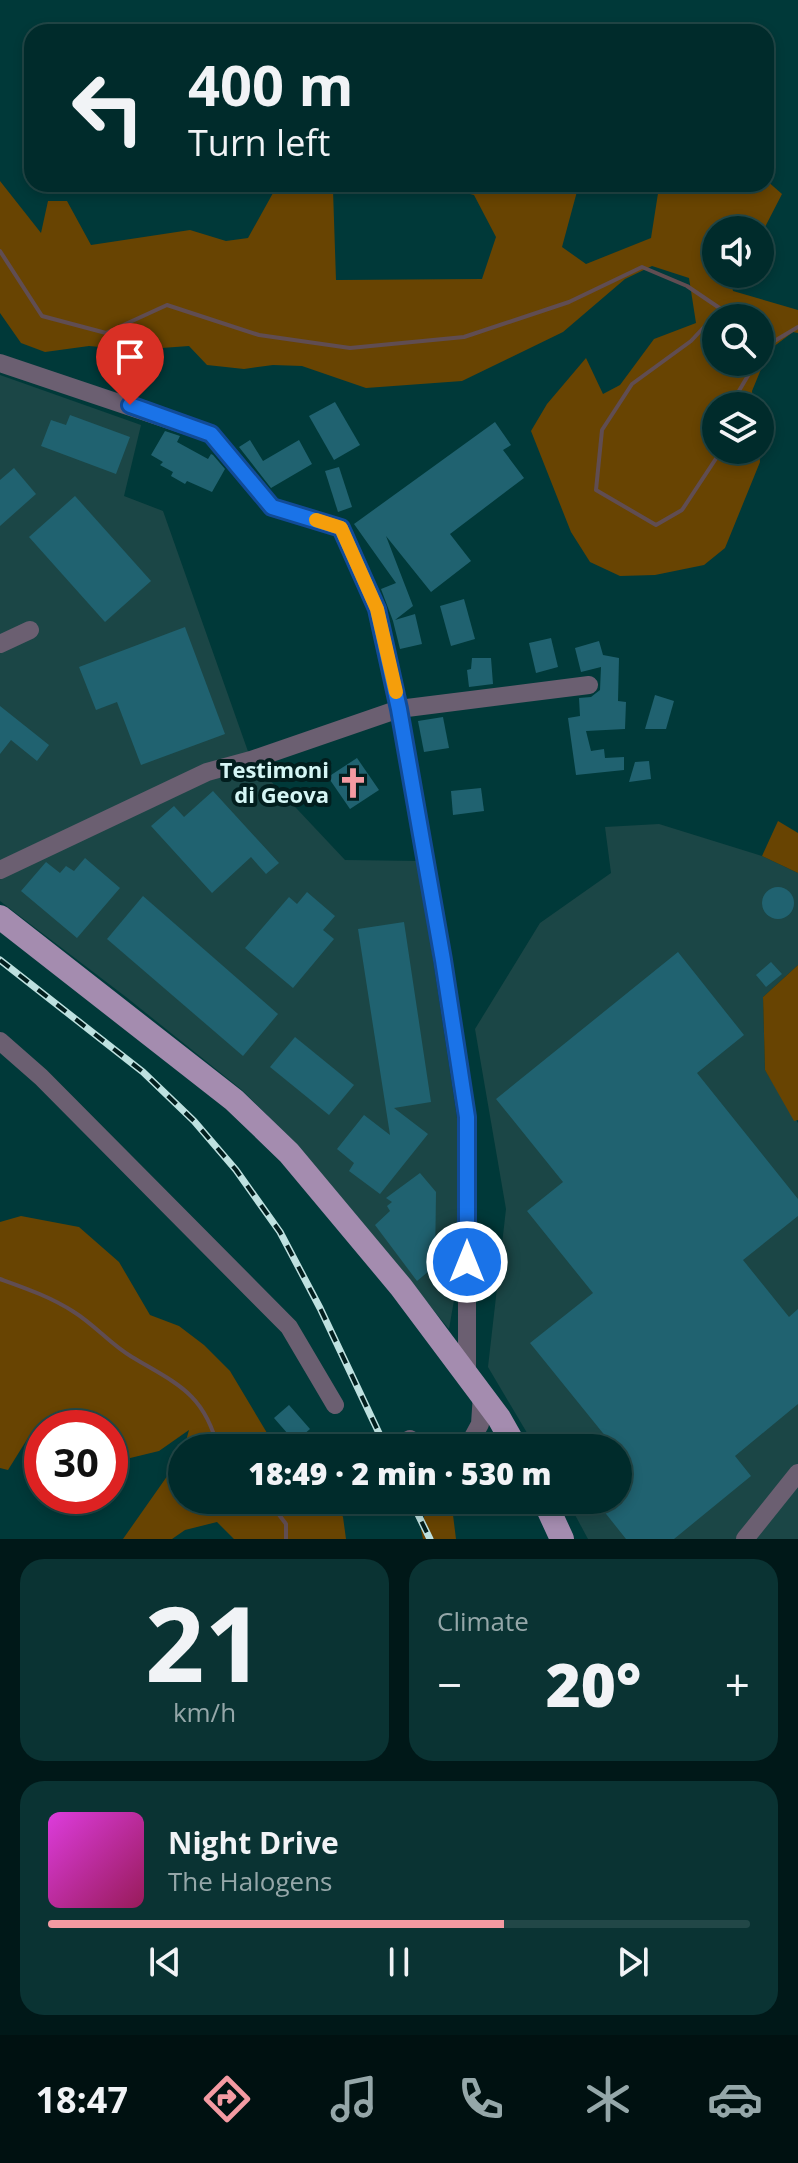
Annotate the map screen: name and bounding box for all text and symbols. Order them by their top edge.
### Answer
text: 400 m [188,46,354,122]
icon: left [56,56,160,160]
text: Turn left [188,118,330,167]
map controls [702,216,774,464]
button: sound [702,216,774,288]
button: search [702,304,774,376]
pin [96,323,164,405]
icon: arrive [108,335,152,379]
button: layers [702,392,774,464]
place label: Testimoni di Geova [220,754,329,809]
church icon: Testimoni di Geova [336,766,370,800]
position arrow [425,1220,509,1304]
speed limit sign: 30 [24,1410,128,1514]
text: 18:49 · 2 min · 530 m [248,1453,552,1494]
text: 21 [145,1571,264,1712]
text: Climate [437,1603,529,1639]
text: 20° [546,1643,641,1725]
text: − [437,1654,462,1714]
text: + [725,1654,750,1714]
text: km/h [173,1694,236,1730]
text: Night Drive [168,1822,339,1863]
text: The Halogens [168,1863,333,1899]
icon: previous [143,1940,187,1984]
icon: pause [377,1940,421,1984]
icon: next [611,1940,655,1984]
icon: directions [199,2071,255,2127]
icon: music [326,2071,382,2127]
icon: phone [453,2071,509,2127]
icon: climate [580,2071,636,2127]
icon: car [707,2071,763,2127]
text: 18:47 [35,2075,128,2124]

